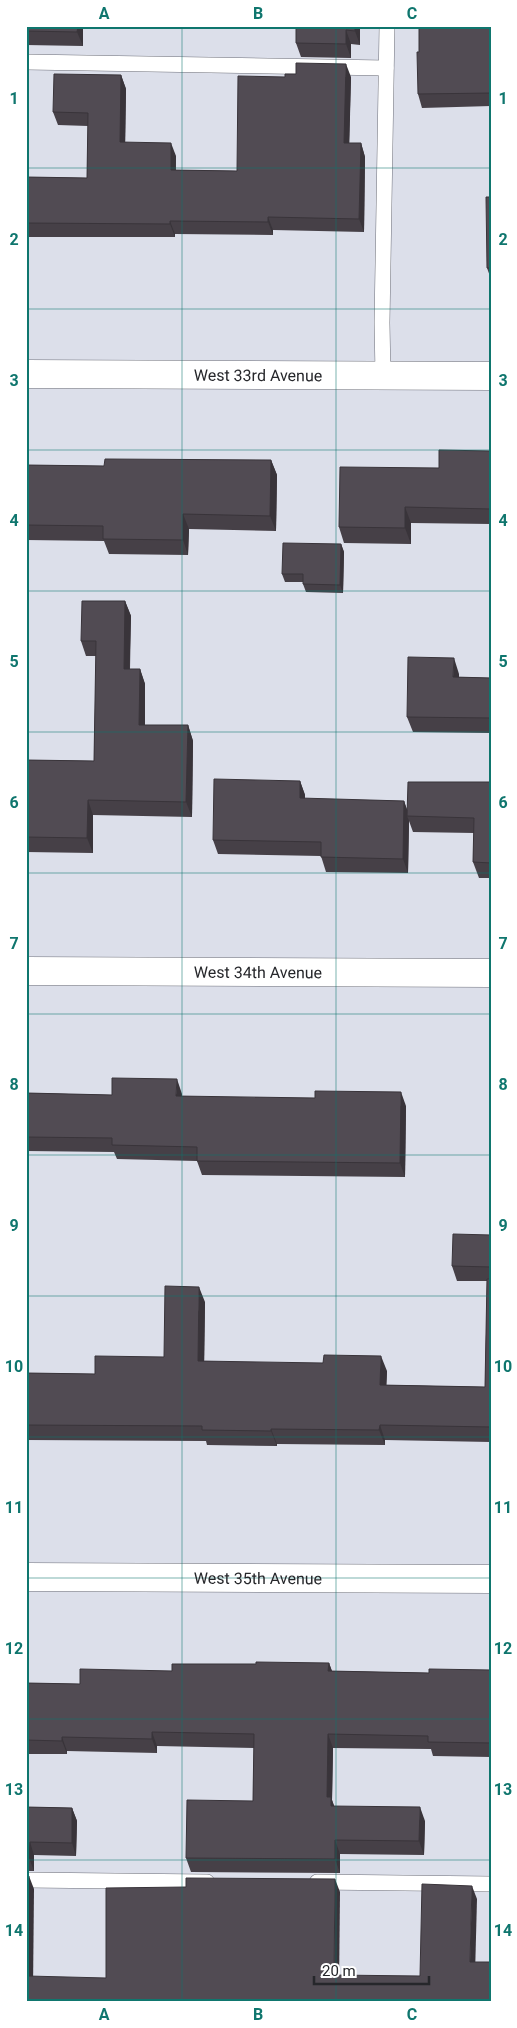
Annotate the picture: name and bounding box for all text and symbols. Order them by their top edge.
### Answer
text: A [99,4,110,23]
text: B [253,4,263,23]
text: C [407,4,417,23]
text: 1 [9,89,19,108]
text: 1 [498,89,508,108]
text: 2 [9,230,19,249]
text: 2 [498,230,508,249]
street label: West 33rd Avenue [194,366,322,385]
text: 3 [9,371,19,390]
text: 3 [498,371,508,390]
text: 4 [9,511,19,530]
text: 4 [498,511,508,530]
text: 5 [9,652,19,671]
text: 5 [498,652,508,671]
text: 6 [9,793,19,812]
text: 6 [498,793,508,812]
text: 7 [9,934,19,953]
text: 7 [498,934,508,953]
street label: West 34th Avenue [194,963,322,982]
text: 8 [9,1075,19,1094]
text: 8 [498,1075,508,1094]
text: 9 [9,1216,19,1235]
text: 9 [498,1216,508,1235]
text: 10 [5,1357,23,1376]
text: 10 [494,1357,512,1376]
text: 11 [5,1498,23,1517]
text: 11 [494,1498,512,1517]
street label: West 35th Avenue [194,1569,322,1588]
text: 12 [5,1639,23,1658]
text: 12 [494,1639,512,1658]
text: 13 [5,1780,23,1799]
text: 13 [494,1780,512,1799]
text: 14 [5,1921,23,1940]
text: 14 [494,1921,512,1940]
scale bar [314,1953,430,1985]
text: 20 m [322,1962,356,1980]
text: A [99,2005,110,2024]
text: B [253,2005,263,2024]
text: C [407,2005,417,2024]

